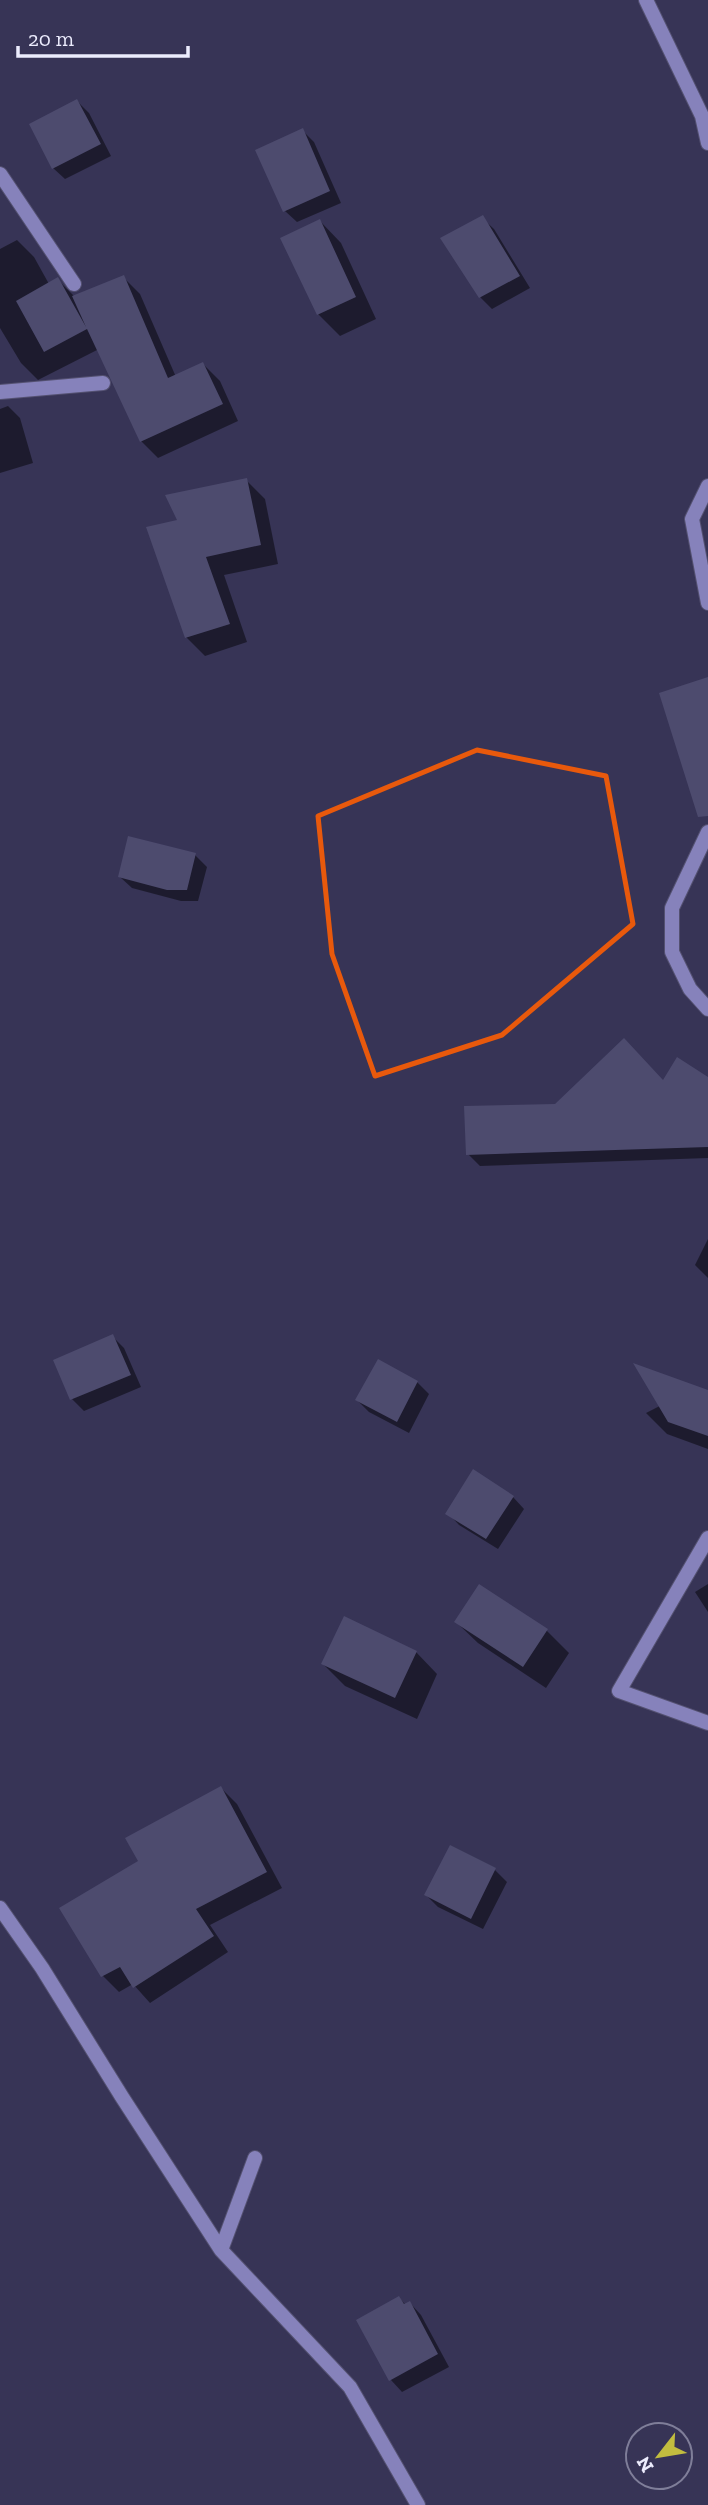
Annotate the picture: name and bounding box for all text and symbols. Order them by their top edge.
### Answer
scale bar [18,14,187,58]
text: 20 m [28,26,74,51]
north arrow [624,2421,694,2491]
text: N [631,2452,658,2477]

